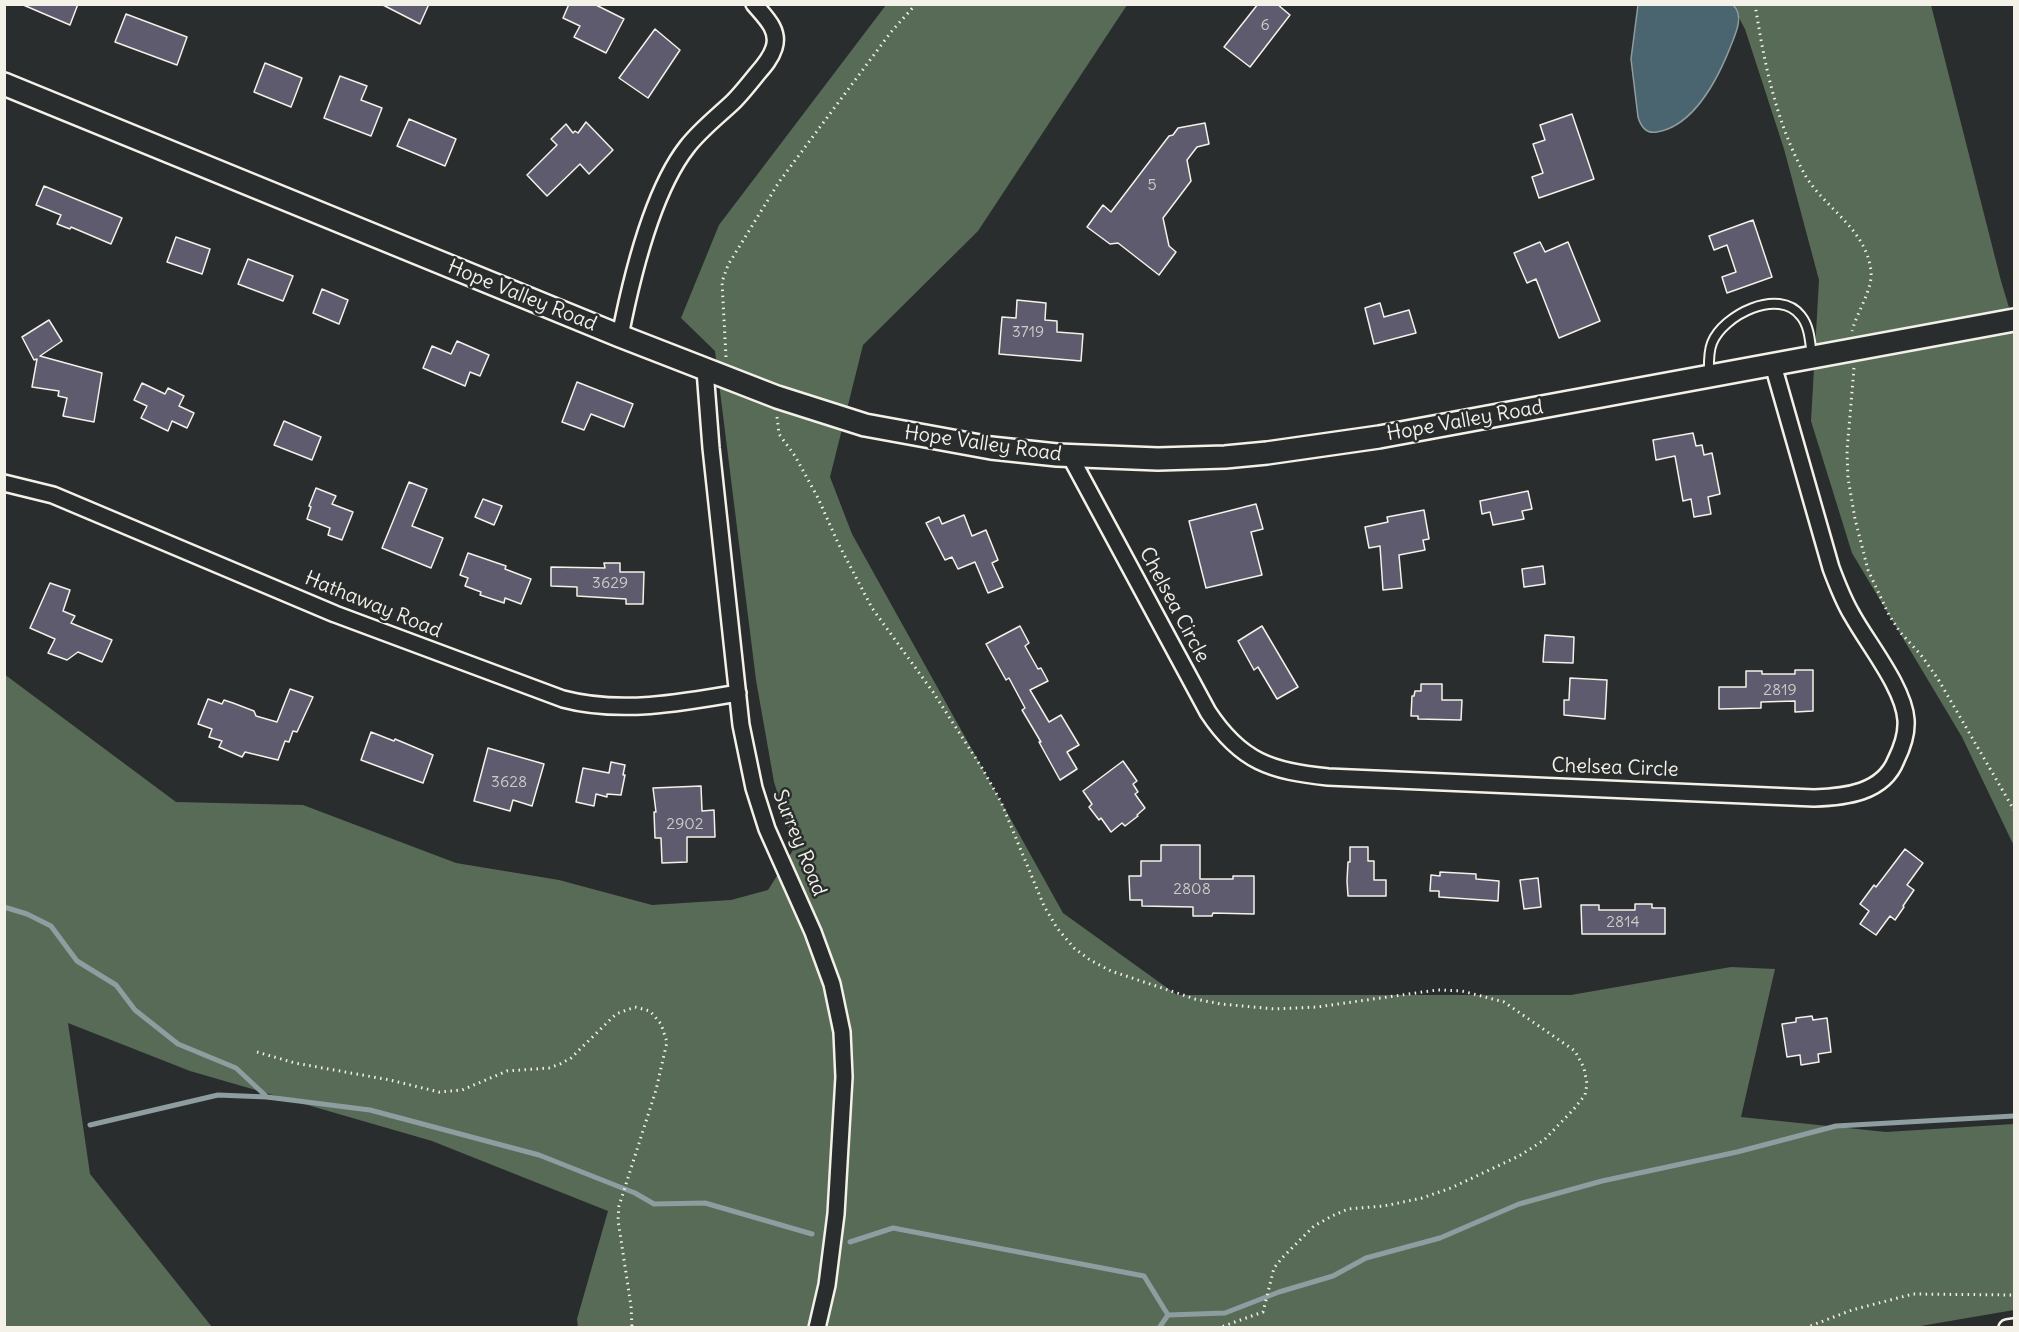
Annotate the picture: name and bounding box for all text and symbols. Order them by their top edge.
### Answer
house number: 6 [1260,15,1270,35]
house number: 5 [1147,175,1157,195]
street label: Hope Valley Road [444,255,600,337]
house number: 3719 [1012,322,1044,342]
street label: Hope Valley Road [1385,395,1545,447]
street label: Hope Valley Road [903,421,1063,467]
street label: Chelsea Circle [1134,543,1214,667]
street label: Hathaway Road [301,567,445,643]
house number: 3629 [592,573,628,593]
house number: 2819 [1763,680,1797,700]
street label: Chelsea Circle [1551,754,1679,782]
house number: 3628 [491,772,527,792]
street label: Surrey Road [767,786,831,900]
house number: 2902 [666,814,704,834]
house number: 2808 [1173,879,1211,899]
house number: 2814 [1606,912,1640,932]

